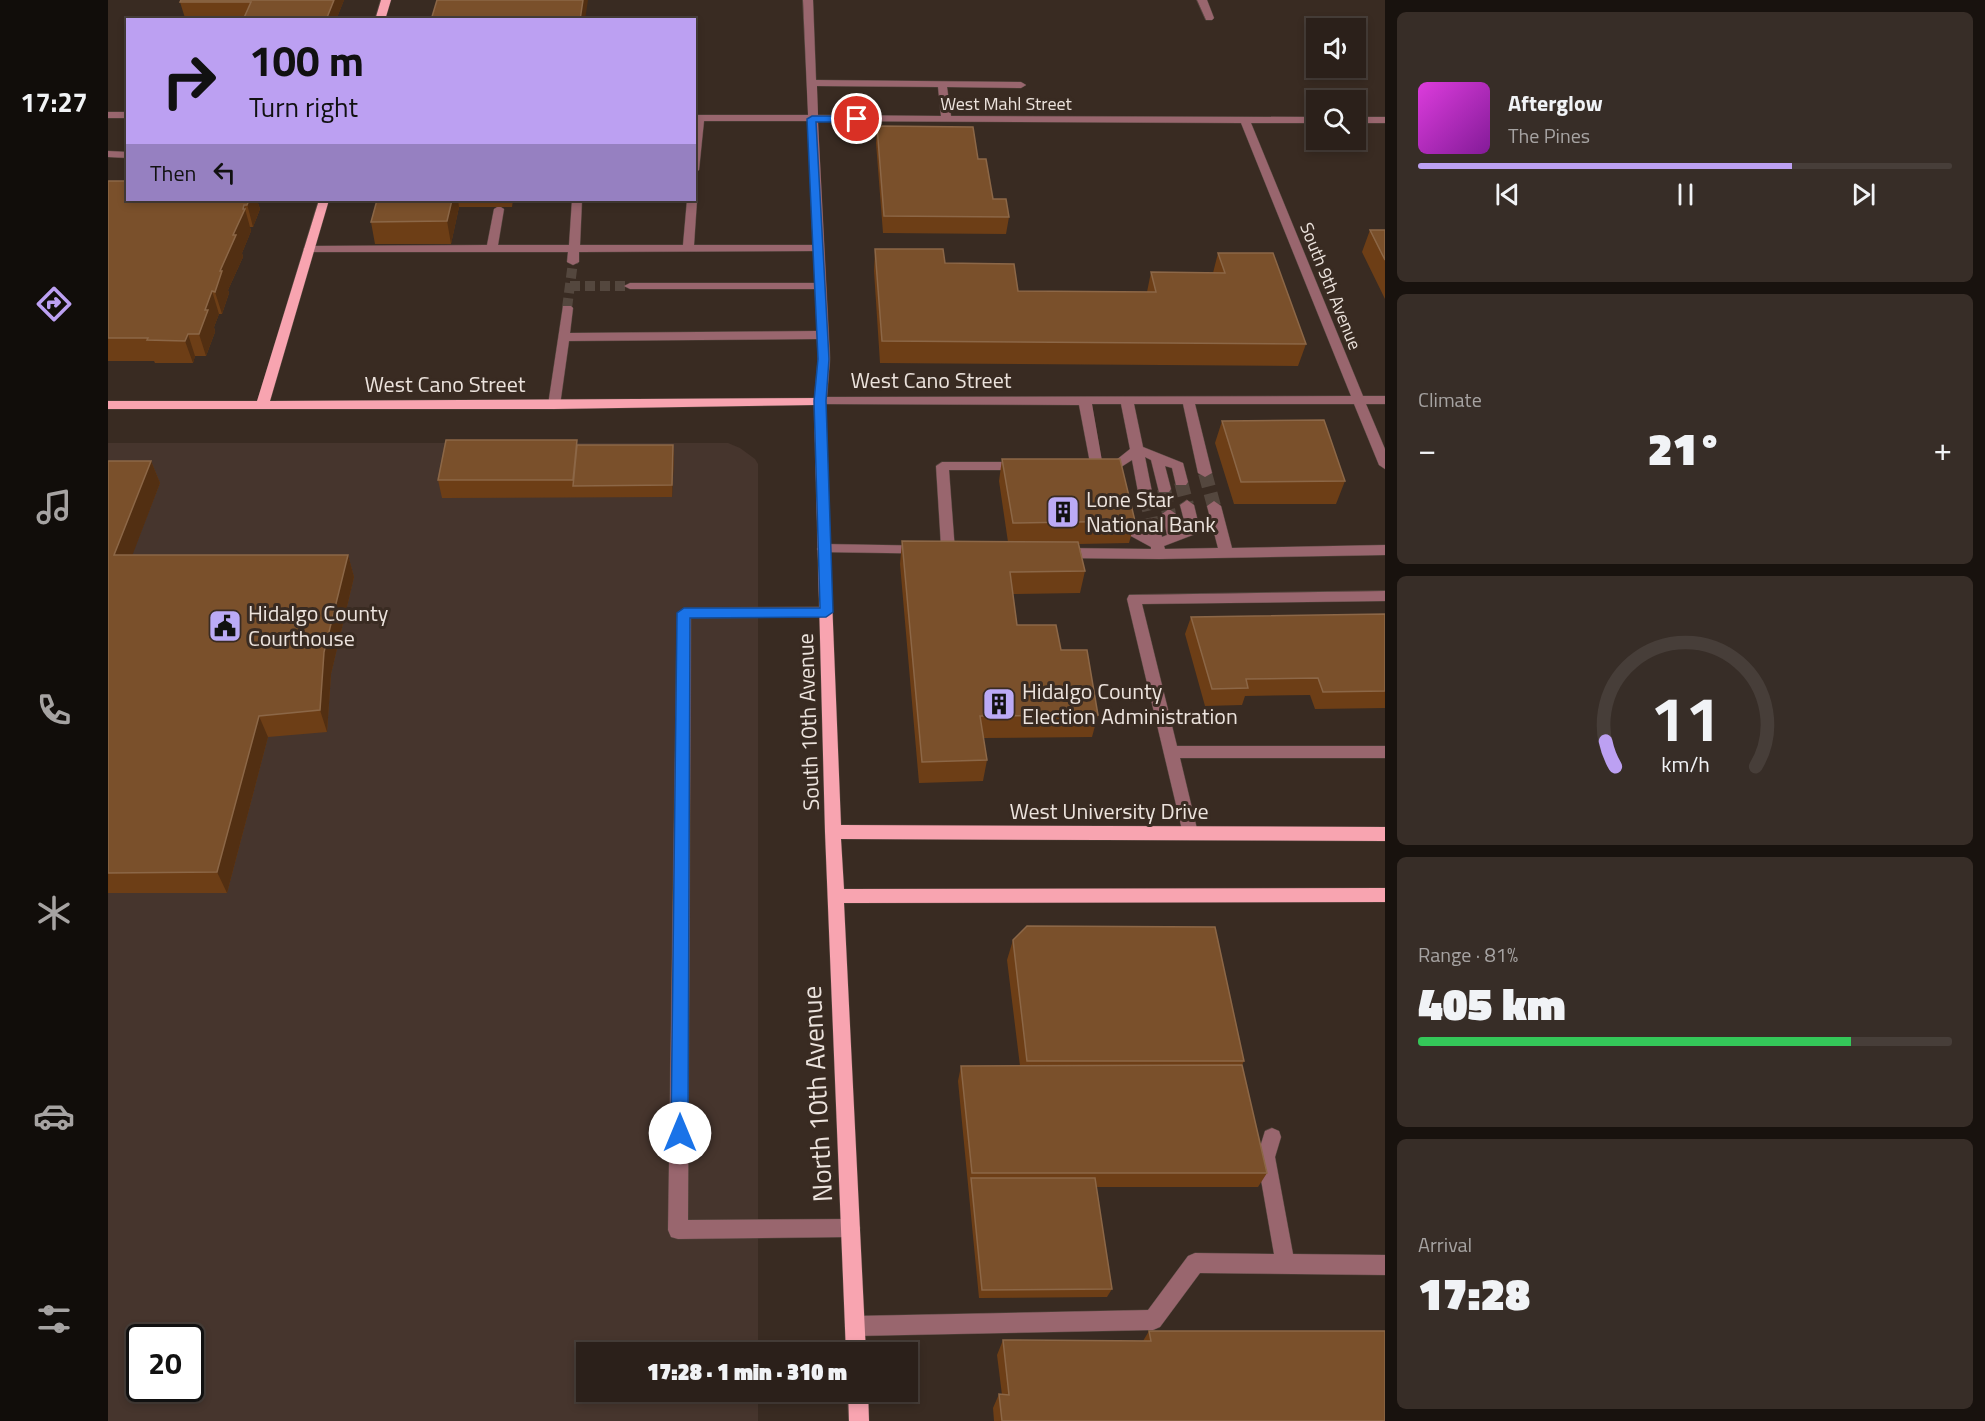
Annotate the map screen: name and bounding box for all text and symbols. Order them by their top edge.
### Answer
map controls [1306,18,1366,150]
button: sound [1306,18,1366,78]
text: 100 m [249,28,364,92]
icon: right [150,42,228,120]
text: 17:27 [20,81,88,122]
text: Turn right [249,86,358,127]
text: Afterglow [1508,86,1603,120]
street label: West Mahl Street [940,90,1073,117]
button: search [1306,90,1366,150]
pin [831,93,882,144]
icon: arrive [840,102,873,135]
text: The Pines [1508,120,1590,151]
text: Then [150,156,196,190]
icon: left [208,156,241,189]
icon: previous [1491,178,1524,211]
icon: pause [1669,178,1702,211]
icon: next [1847,178,1880,211]
street label: South 9th Avenue [1293,218,1369,354]
icon: directions [33,283,75,325]
street label: West Cano Street [851,363,1012,397]
street label: West Cano Street [365,367,526,401]
text: Climate [1418,384,1482,415]
text: 21° [1648,414,1722,482]
text: − [1418,424,1436,474]
text: + [1934,424,1952,474]
place label: Lone Star National Bank [1086,482,1216,541]
icon: music [33,486,75,528]
building icon: Lone Star National Bank [1045,494,1081,530]
place label: Hidalgo County Courthouse [248,596,389,655]
public building icon: Hidalgo County Courthouse [207,608,243,644]
street label: South 10th Avenue [788,633,828,811]
text: 11 [1650,671,1720,766]
place label: Hidalgo County Election Administration [1022,674,1238,733]
building icon: Hidalgo County Election Administration [981,686,1017,722]
icon: phone [33,689,75,731]
text: km/h [1661,749,1709,781]
street label: West University Drive [1009,794,1209,828]
icon: climate [33,892,75,934]
text: Range · 81% [1418,939,1518,970]
text: 405 km [1418,969,1566,1037]
street label: North 10th Avenue [790,985,842,1203]
icon: car [33,1095,75,1137]
position arrow [648,1101,712,1165]
text: Arrival [1418,1229,1472,1260]
text: 17:28 [1418,1259,1530,1327]
icon: filters [33,1298,75,1340]
speed limit sign: 20 [126,1324,204,1402]
text: 17:28 · 1 min · 310 m [647,1355,847,1389]

